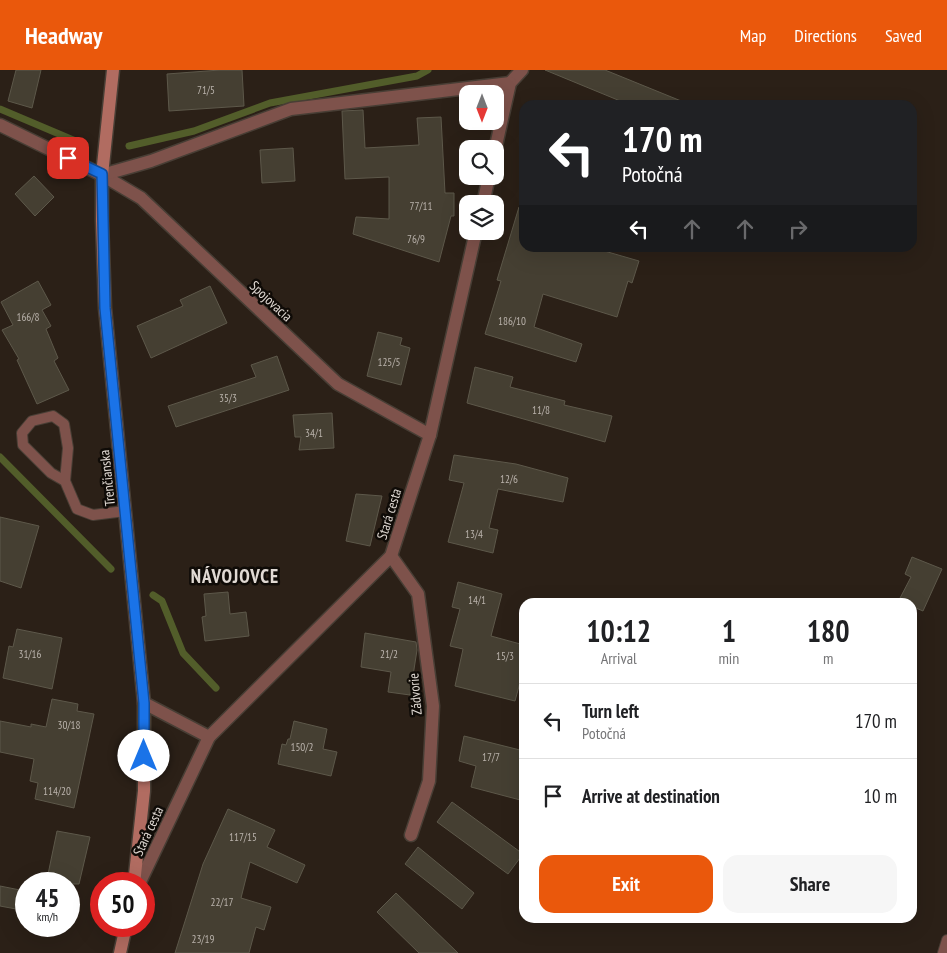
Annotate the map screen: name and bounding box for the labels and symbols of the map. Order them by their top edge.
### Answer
house number: 71/5 [197,83,215,97]
north arrow [459,85,504,130]
pin [47,137,89,179]
house number: 77/11 [409,199,433,213]
house number: 76/9 [407,232,425,246]
street label: Spojovacia [246,277,296,325]
house number: 166/8 [16,310,40,324]
house number: 186/10 [498,314,526,328]
house number: 125/5 [377,355,401,369]
house number: 35/3 [219,391,237,405]
house number: 11/8 [532,403,550,417]
house number: 34/1 [305,426,323,440]
street label: Trenčianska [95,449,119,507]
house number: 12/6 [500,472,518,486]
street label: Stará cesta [373,486,405,542]
house number: 13/4 [465,527,483,541]
district label: NÁVOJOVCE [191,564,279,588]
house number: 14/1 [468,593,486,607]
house number: 31/16 [18,647,42,661]
house number: 21/2 [380,647,398,661]
house number: 15/3 [496,649,514,663]
street label: Zádvorie [404,672,426,716]
house number: 30/18 [57,718,81,732]
position arrow [117,729,169,781]
house number: 150/2 [290,740,314,754]
house number: 17/7 [482,750,500,764]
house number: 114/20 [43,784,71,798]
street label: Stará cesta [129,803,167,859]
house number: 117/15 [229,830,257,844]
speed limit sign: 50 [90,872,155,937]
house number: 22/17 [210,895,234,909]
house number: 23/19 [191,932,215,946]

